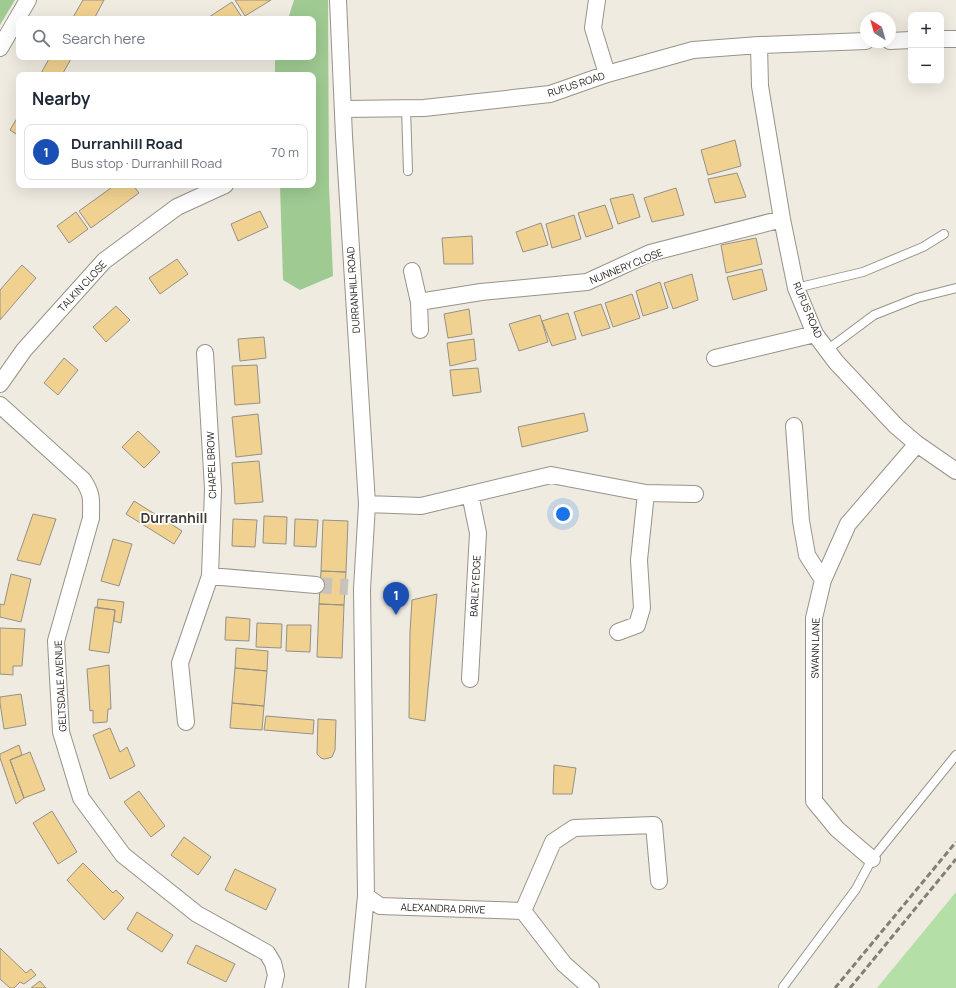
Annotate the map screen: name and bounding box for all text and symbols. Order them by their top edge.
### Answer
north arrow [860,12,896,48]
map controls [908,12,944,84]
button: + [908,12,944,48]
search box [16,16,316,60]
icon: search [30,27,52,49]
text: Search here [62,28,145,49]
button: − [908,48,944,84]
street label: RUFUS ROAD [545,68,607,100]
text: Nearby [32,87,90,110]
text: Durranhill Road [71,133,183,154]
text: 1 [43,143,49,161]
text: 70 m [271,143,299,161]
text: Bus stop · Durranhill Road [71,154,222,172]
street label: NUNNERY CLOSE [587,245,665,287]
street label: DURRANHILL ROAD [343,246,363,334]
street label: TALKIN CLOSE [55,257,110,315]
street label: RUFUS ROAD [790,280,826,340]
street label: CHAPEL BROW [203,430,219,499]
your location [553,504,573,524]
district label: Durranhill [141,508,207,527]
street label: BARLEY EDGE [466,554,484,617]
pin: 1 [383,582,409,615]
street label: SWANN LANE [807,617,823,678]
street label: GELTSDALE AVENUE [51,640,69,732]
street label: ALEXANDRA DRIVE [400,900,486,916]

